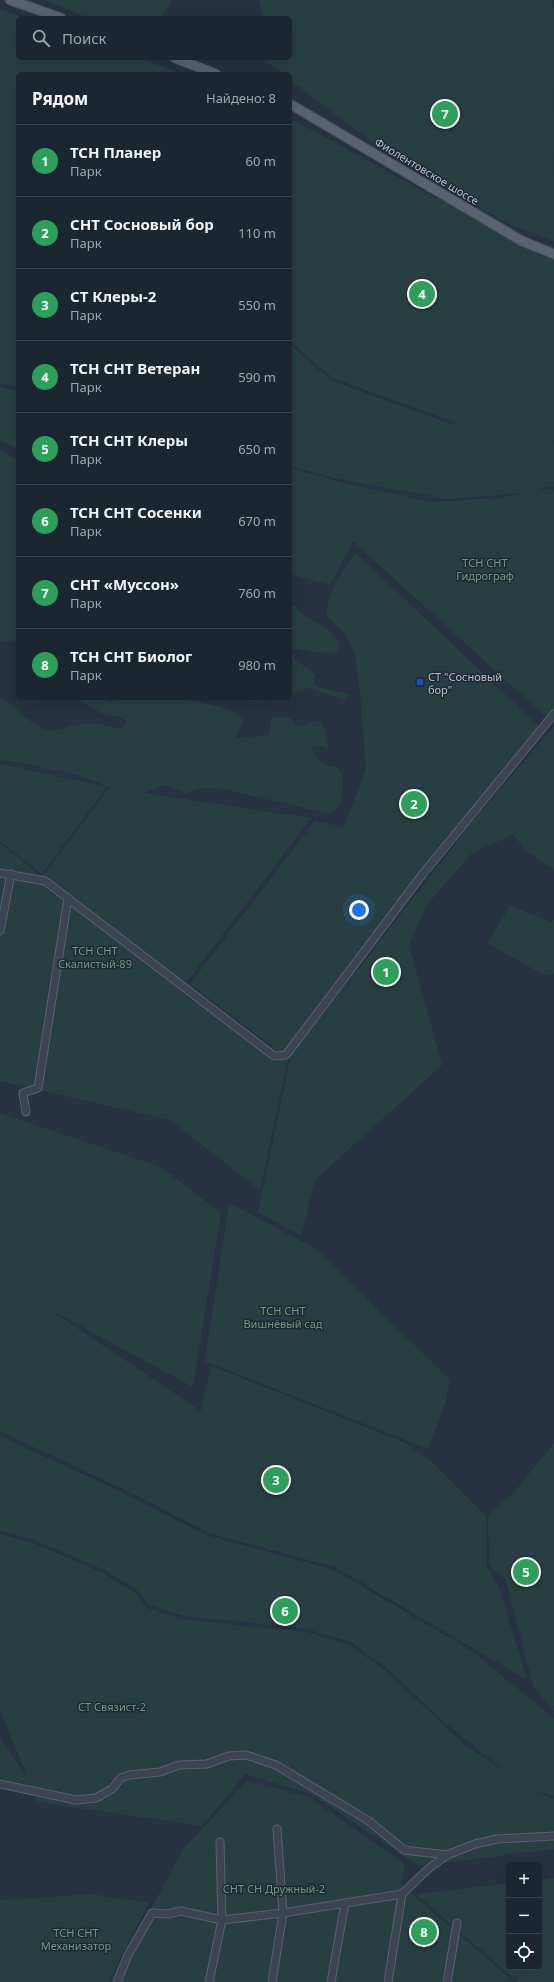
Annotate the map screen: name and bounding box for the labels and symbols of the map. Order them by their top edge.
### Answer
pin: 7 [432,99,458,129]
street label: Фиолентовское шоссе [372,134,482,208]
pin: 4 [409,279,435,309]
park label: ТСН СНТ Гидрограф [456,555,514,583]
place label: СТ "Сосновый бор" [428,669,502,697]
marker: СТ "Сосновый бор" [415,677,425,687]
pin: 2 [401,789,427,819]
your location [349,900,369,920]
park label: ТСН СНТ Скалистый-89 [58,943,132,971]
pin: 1 [373,957,399,987]
park label: ТСН СНТ Вишнёвый сад [243,1303,323,1331]
pin: 3 [263,1465,289,1495]
pin: 5 [513,1557,539,1587]
pin: 6 [272,1596,298,1626]
park label: СТ Связист-2 [78,1699,146,1714]
park label: СНТ СН Дружный-2 [223,1881,325,1896]
pin: 8 [411,1917,437,1947]
park label: ТСН СНТ Механизатор [41,1925,112,1953]

